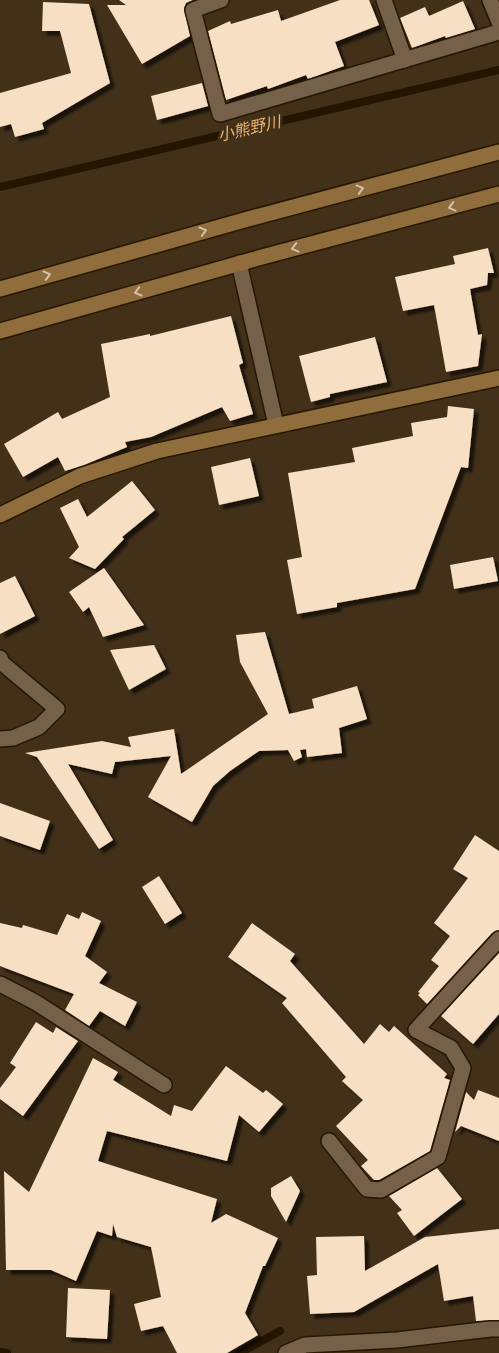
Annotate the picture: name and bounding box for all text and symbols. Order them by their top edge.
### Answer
water label: 小熊野川 [216,111,284,144]
one-way arrow [356,184,365,195]
one-way arrow [447,201,456,212]
one-way arrow [199,227,207,237]
one-way arrow [291,243,299,253]
one-way arrow [42,270,51,281]
one-way arrow [135,286,143,296]

